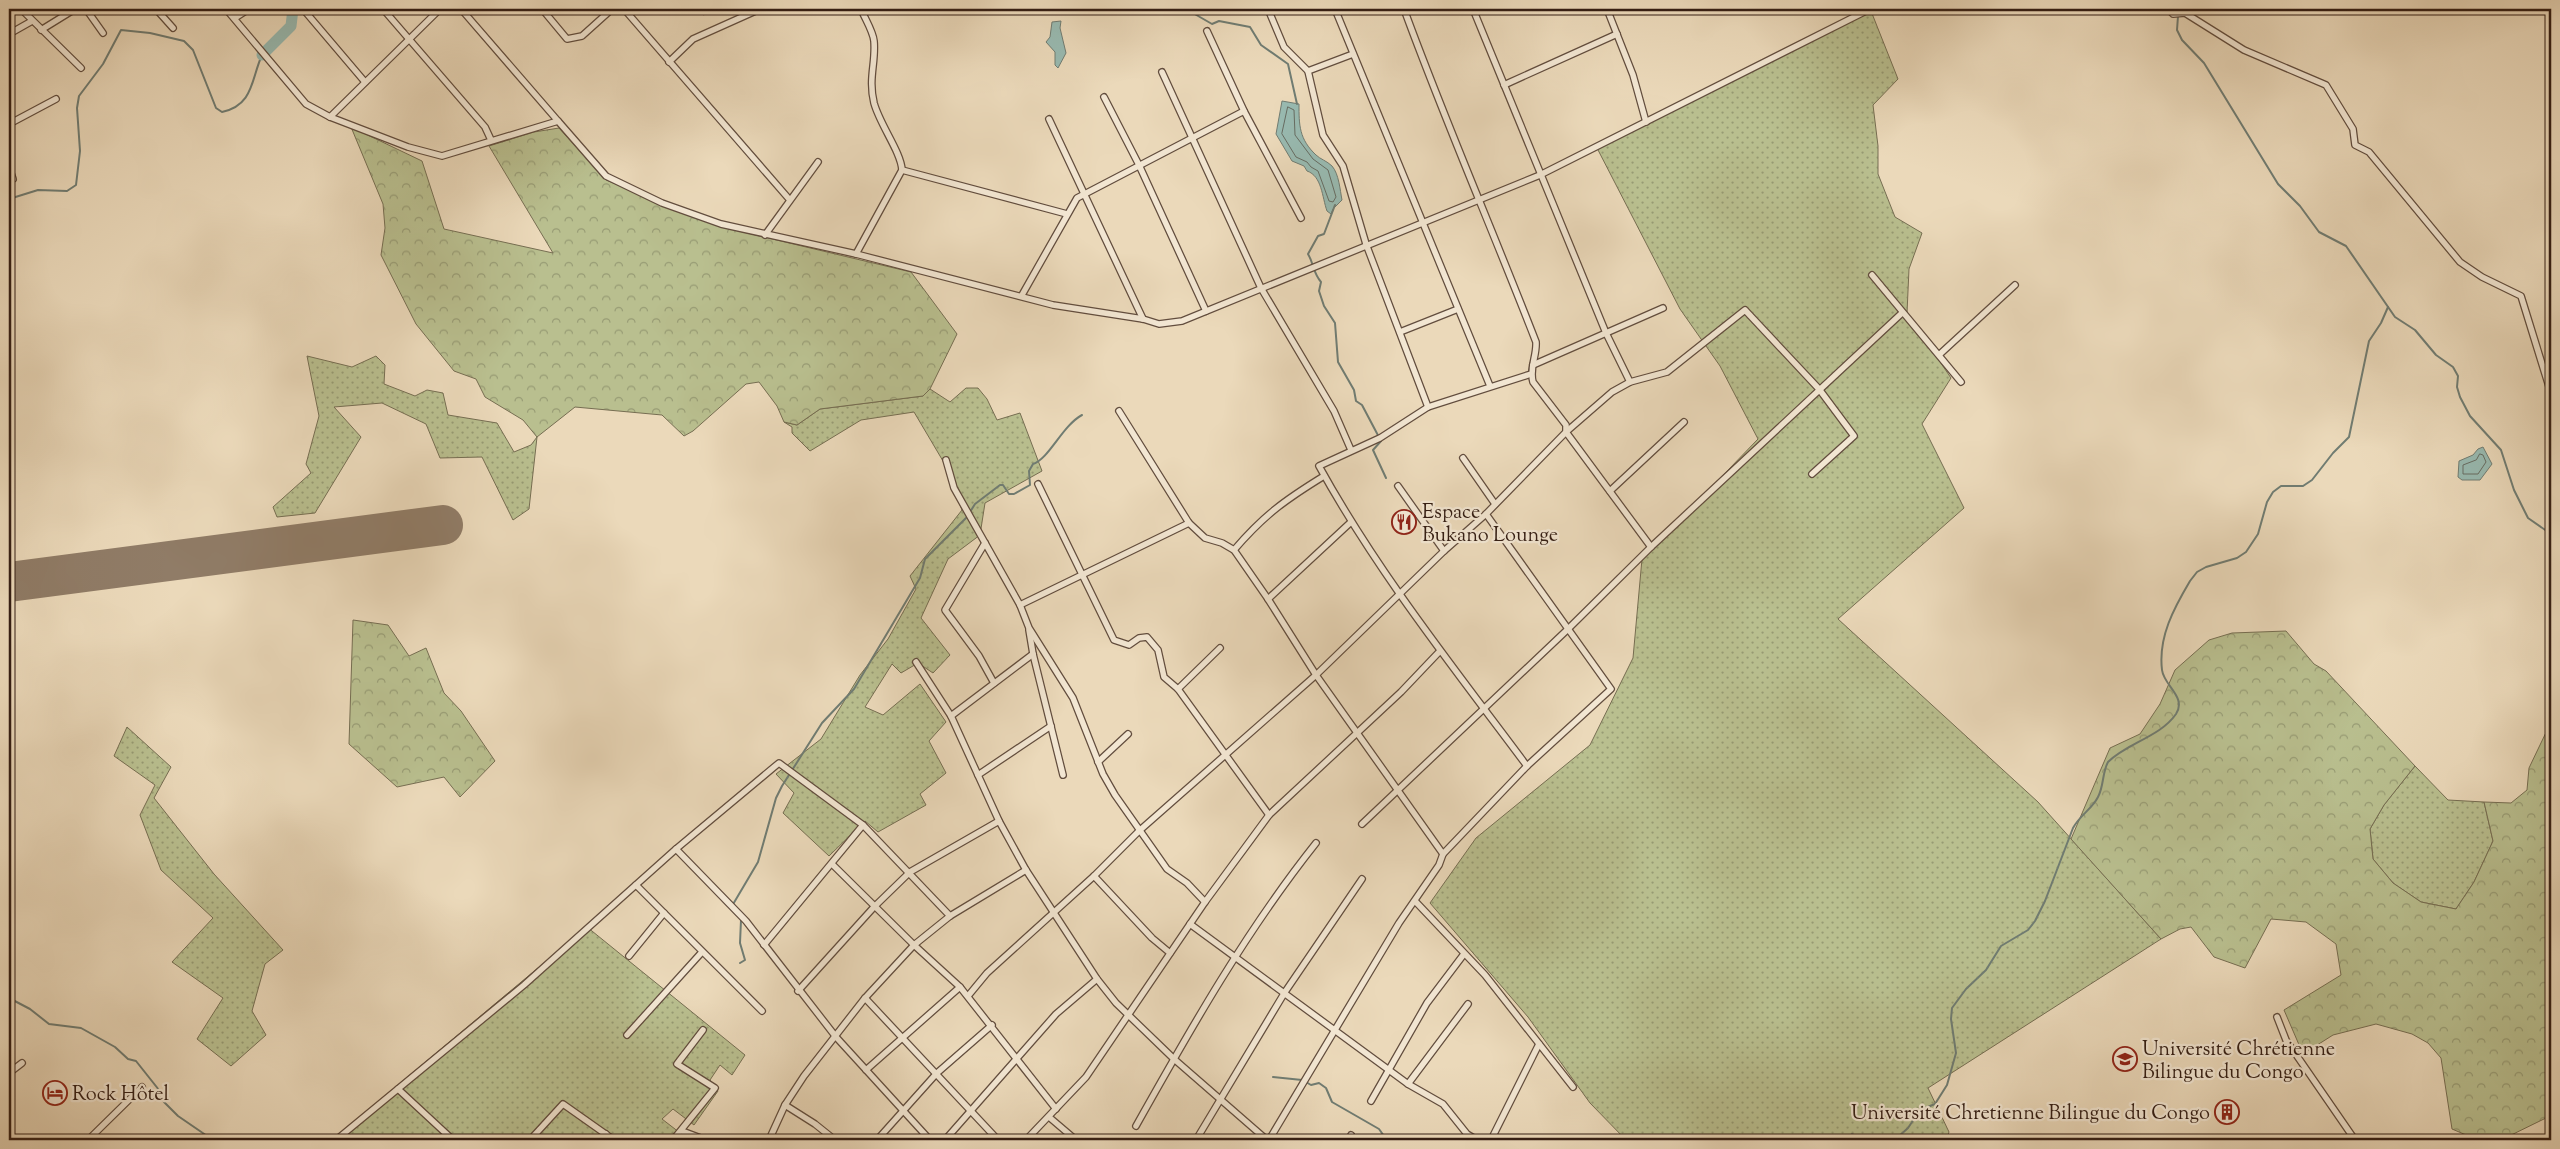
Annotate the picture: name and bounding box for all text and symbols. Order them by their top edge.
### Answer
place label: Espace Bukano Lounge [1422,499,1558,551]
restaurant icon: Espace Bukano Lounge [1391,509,1417,535]
place label: Université Chrétienne Bilingue du Congo [2142,1036,2335,1088]
school or university icon: Université Chrétienne Bilingue du Congo [2112,1046,2138,1072]
hotel icon: Rock Hôtel [42,1080,68,1106]
place label: Rock Hôtel [72,1081,170,1110]
building icon: Université Chretienne Bilingue du Congo [2214,1099,2240,1125]
place label: Université Chretienne Bilingue du Congo [1851,1100,2210,1129]

